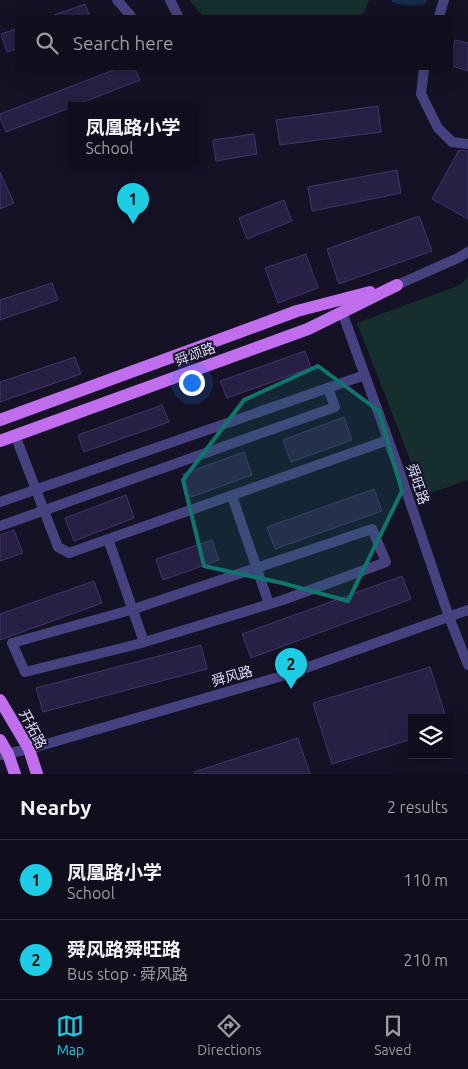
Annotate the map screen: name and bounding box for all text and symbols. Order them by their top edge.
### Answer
search box [15,15,453,70]
icon: search [33,29,61,57]
text: Search here [73,32,173,54]
popup [68,102,198,167]
text: 凤凰路小学 [85,116,181,138]
text: School [85,139,133,157]
pin: 1 [117,183,149,224]
street label: 舜颂路 [173,339,217,369]
your location [179,370,205,396]
street label: 舜旺路 [404,462,432,506]
pin: 2 [275,648,307,689]
street label: 舜风路 [210,663,254,689]
street label: 开拓路 [16,707,50,751]
map controls [408,714,453,759]
button: layers [408,714,453,759]
text: Nearby [20,795,91,819]
text: 2 results [387,798,448,816]
text: 凤凰路小学 [67,861,162,883]
text: 1 [31,871,41,889]
text: 110 m [403,871,448,889]
text: School [67,884,115,902]
text: 舜风路舜旺路 [67,938,181,960]
text: 2 [31,951,41,969]
text: 210 m [403,951,448,969]
text: Bus stop · 舜风路 [67,965,188,983]
tab: Map [56,1012,84,1058]
tab: Directions [197,1012,261,1058]
tab: Saved [374,1012,412,1058]

